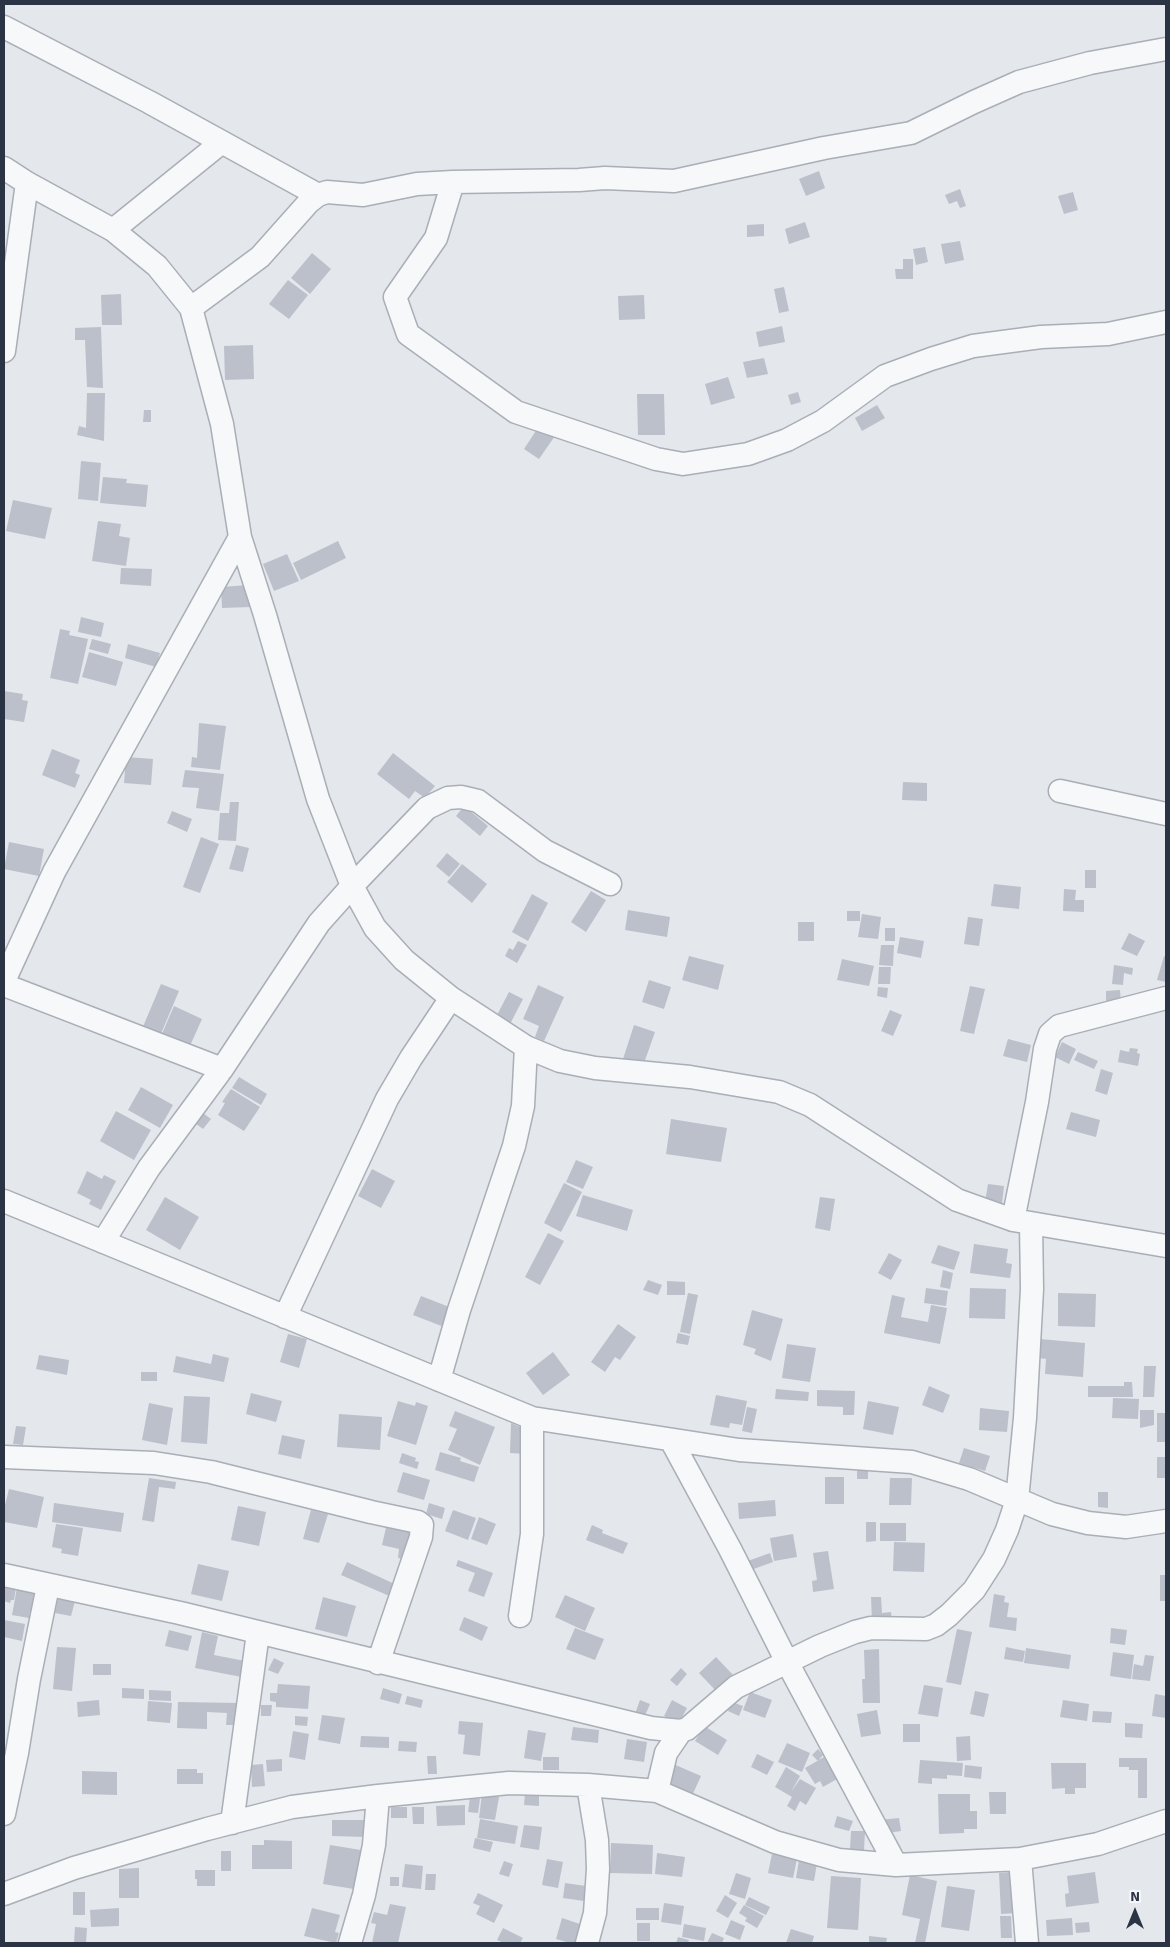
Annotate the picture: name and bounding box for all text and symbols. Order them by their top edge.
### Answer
north arrow [1110,1887,1160,1937]
text: N [1130,1888,1140,1905]

